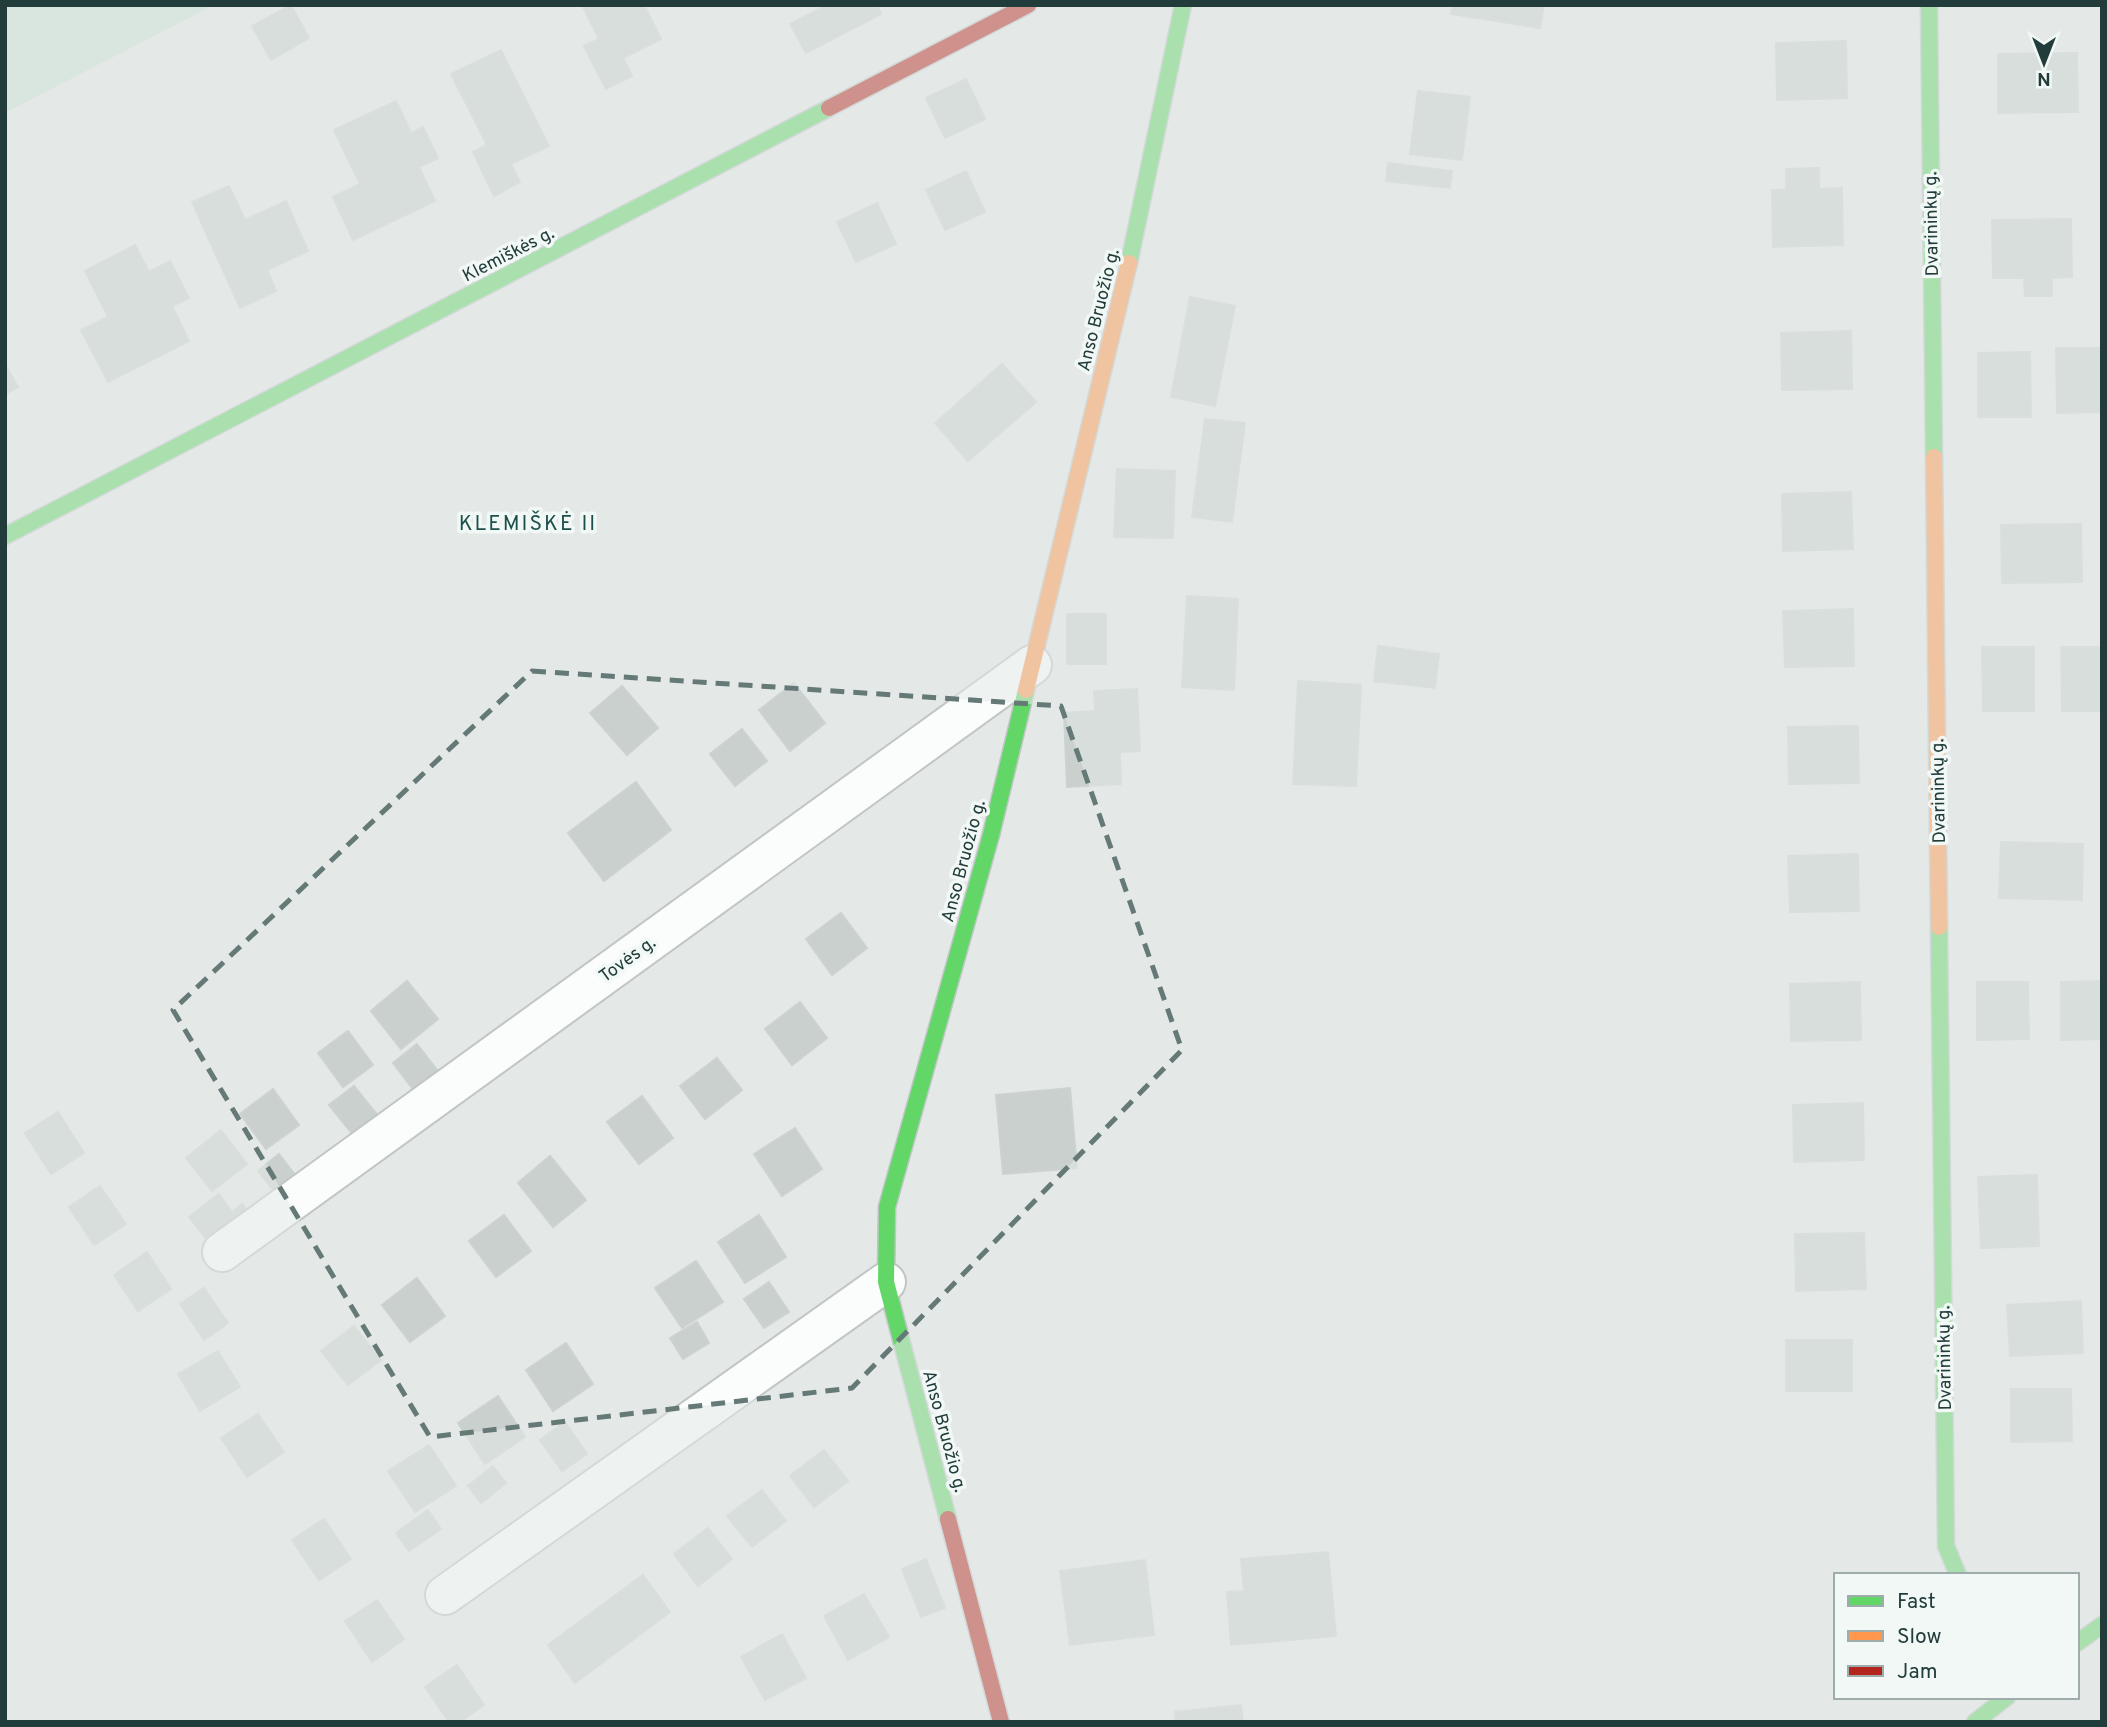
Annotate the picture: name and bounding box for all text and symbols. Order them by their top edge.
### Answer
north arrow [2009,28,2079,98]
text: N [2037,66,2051,90]
street label: Dvarininkų g. [1920,171,1945,277]
street label: Klemiškės g. [459,222,558,288]
street label: Anso Bruožio g. [1073,247,1126,374]
district label: KLEMIŠKĖ II [459,510,597,538]
street label: Dvarininkų g. [1927,738,1952,844]
street label: Anso Bruožio g. [937,798,992,925]
street label: Tovės g. [595,932,661,989]
street label: Dvarininkų g. [1933,1305,1958,1411]
street label: Anso Bruožio g. [916,1368,971,1495]
legend [1834,1573,2079,1699]
text: Fast [1897,1589,1936,1616]
text: Slow [1897,1624,1942,1651]
text: Jam [1897,1659,1938,1686]

